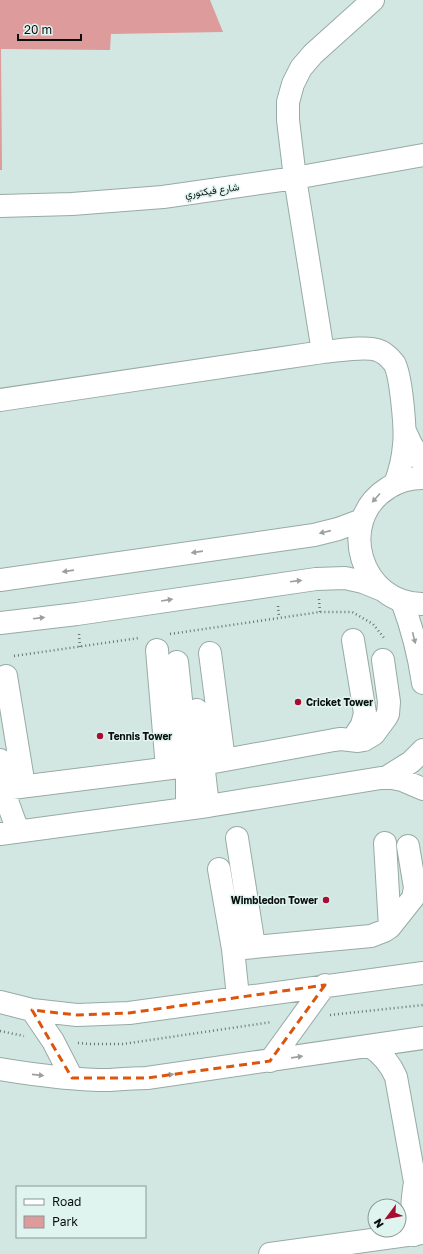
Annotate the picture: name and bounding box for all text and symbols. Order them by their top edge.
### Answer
scale bar [18,16,81,42]
text: 20 m [24,22,52,37]
street label: شارع فيكتوري [184,180,240,203]
one-way arrow [371,493,381,503]
one-way arrow [319,530,331,536]
one-way arrow [190,549,203,555]
one-way arrow [62,568,74,574]
one-way arrow [290,578,302,584]
one-way arrow [161,597,174,603]
one-way arrow [33,615,45,622]
one-way arrow [412,632,418,645]
place label: Cricket Tower [306,696,373,708]
marker: Cricket Tower [293,697,303,707]
place label: Tennis Tower [108,730,172,742]
marker: Tennis Tower [95,731,105,741]
place label: Wimbledon Tower [231,894,318,906]
marker: Wimbledon Tower [321,895,331,905]
one-way arrow [291,1054,303,1060]
one-way arrow [32,1072,45,1078]
one-way arrow [162,1072,174,1078]
legend [16,1186,146,1238]
text: Road [52,1194,81,1209]
north arrow [367,1198,407,1238]
text: Park [52,1214,78,1229]
text: N [370,1217,386,1231]

